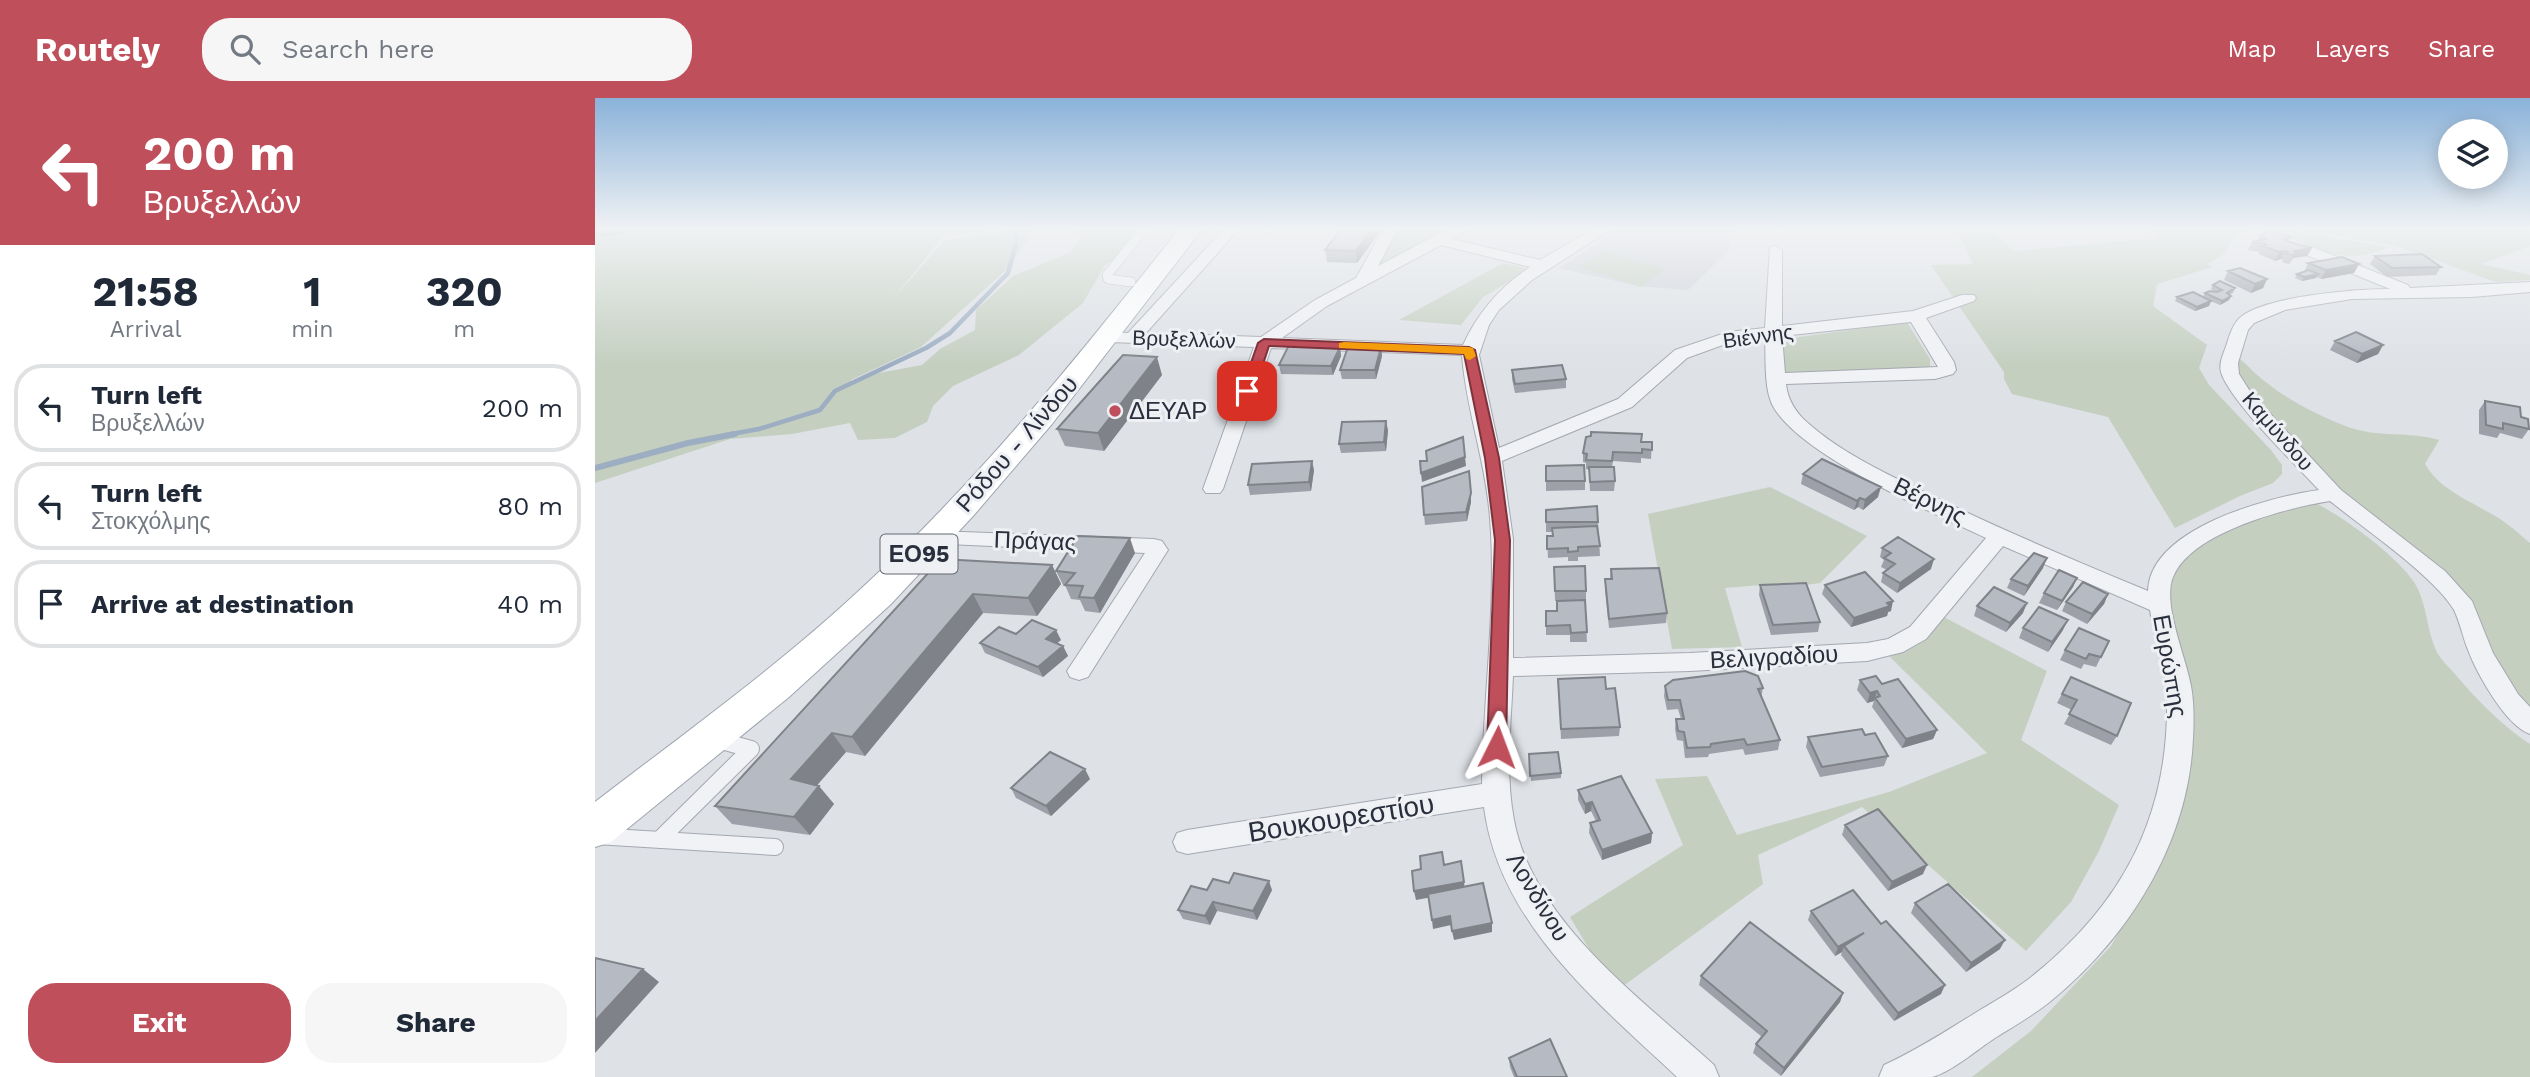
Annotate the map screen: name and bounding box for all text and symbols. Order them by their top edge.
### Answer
search box [202,18,692,81]
text: Routely [35,30,160,69]
icon: search [226,30,264,68]
text: Search here [282,34,434,64]
text: Map [2228,35,2276,63]
text: Layers [2314,35,2390,63]
text: Share [2428,35,2495,63]
map controls [2438,119,2508,189]
button: layers [2438,119,2508,189]
text: 200 m [143,124,295,182]
icon: left [28,126,119,217]
text: Βρυξελλών [143,183,301,221]
text: 21:58 [92,267,199,316]
text: 1 [303,267,321,316]
text: 320 [426,267,503,316]
text: Arrival [110,316,181,343]
text: min [291,316,333,343]
text: m [453,316,475,343]
street label: Βιέννης [1721,319,1795,353]
street label: Βρυξελλών [1132,325,1236,353]
pin [1217,361,1277,421]
street label: Ρόδου - Λίνδου [950,370,1084,518]
icon: arrive [1228,372,1266,410]
text: Turn left [91,380,202,410]
street label: Καμύνδου [2237,387,2319,475]
icon: left [32,389,70,427]
text: 200 m [482,393,563,423]
place label: ΔΕΥΑΡ [1129,397,1207,425]
marker: ΔΕΥΑΡ [1107,403,1123,419]
text: Βρυξελλών [91,410,205,437]
street label: Βέρνης [1889,471,1971,531]
text: Turn left [91,478,202,508]
icon: left [32,487,70,525]
text: 80 m [497,491,563,521]
text: Στοκχόλμης [91,508,211,535]
street label: Πράγας [993,526,1077,556]
road number: ΕΟ95 [881,534,957,574]
icon: arrive [32,585,70,623]
text: Arrive at destination [91,589,354,619]
text: 40 m [497,589,563,619]
street label: Ευρώπης [2147,612,2193,720]
street label: Βελιγραδίου [1709,640,1839,674]
position arrow [1460,710,1534,784]
street label: Βουκουρεστίου [1246,787,1436,849]
street label: Λονδίνου [1501,848,1575,946]
button: Exit [28,983,291,1063]
button: Share [305,983,567,1063]

